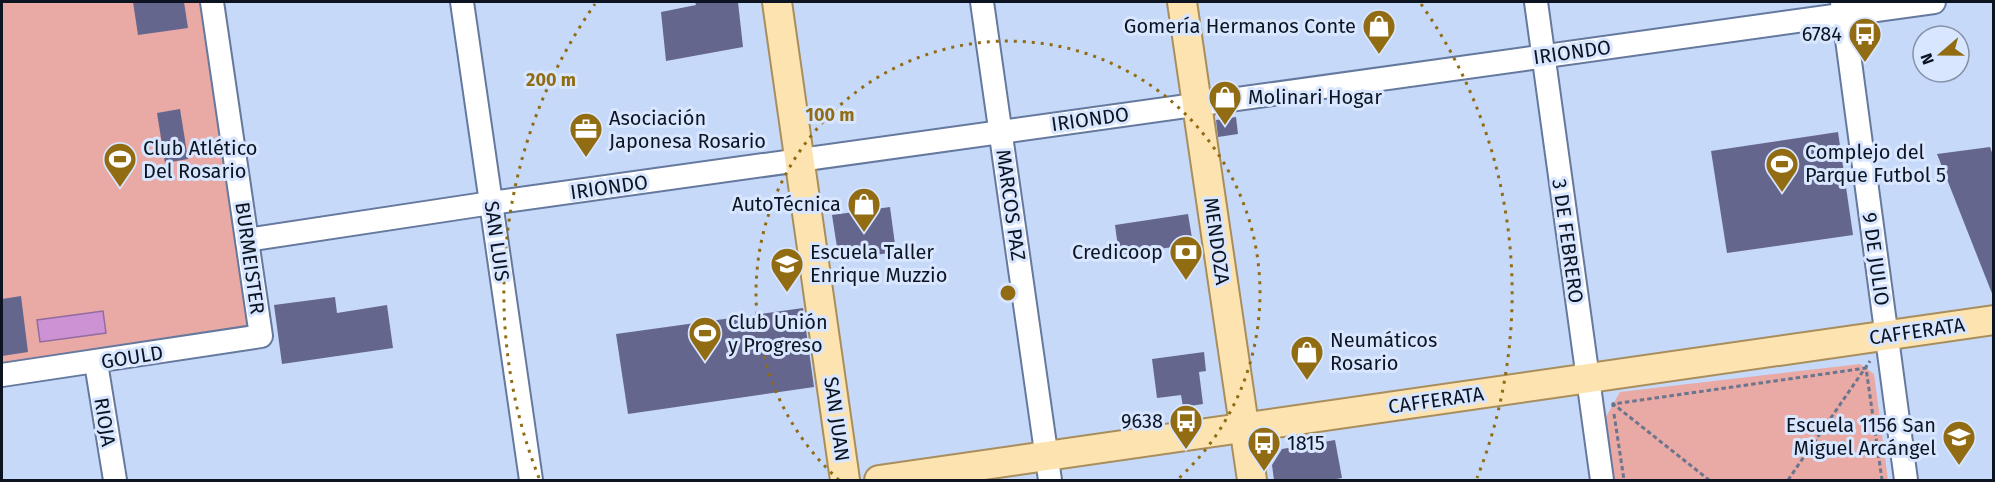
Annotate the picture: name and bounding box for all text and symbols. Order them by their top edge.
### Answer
shop icon: Gomería Hermanos Conte [1361,8,1397,55]
place label: Gomería Hermanos Conte [1124,14,1356,38]
bus stop icon: 6784 [1847,16,1883,63]
place label: 6784 [1802,22,1842,46]
north arrow [1911,24,1971,84]
street label: IRIONDO [1532,35,1612,69]
text: N [1917,51,1938,67]
text: 200 m [526,69,576,91]
shop icon: Molinari Hogar [1207,79,1243,126]
place label: Molinari Hogar [1248,85,1382,109]
street label: IRIONDO [1050,102,1130,136]
text: 100 m [806,104,854,126]
place label: Asociación Japonesa Rosario [609,106,766,153]
office icon: Asociación Japonesa Rosario [568,111,604,158]
place label: Club Atlético Del Rosario [143,136,258,183]
place label: Complejo del Parque Futbol 5 [1805,140,1946,187]
sports icon: Club Atlético Del Rosario [102,141,138,188]
sports icon: Complejo del Parque Futbol 5 [1764,146,1800,193]
street label: MARCOS PAZ [991,148,1031,262]
street label: IRIONDO [569,170,649,204]
street label: 3 DE FEBRERO [1547,177,1589,305]
shop icon: AutoTécnica [846,186,882,233]
place label: AutoTécnica [732,192,841,216]
street label: MENDOZA [1199,196,1235,287]
street label: SAN LUIS [479,199,515,283]
street label: BURMEISTER [230,200,270,316]
street label: 9 DE JULIO [1858,211,1894,307]
bank icon: Credicoop [1168,234,1204,281]
place label: Escuela Taller Enrique Muzzio [810,240,947,287]
place label: Credicoop [1072,240,1163,264]
school or university icon: Escuela Taller Enrique Muzzio [769,246,805,293]
centre of rings [998,283,1018,303]
place label: Club Unión y Progreso [728,310,828,357]
street label: CAFFERATA [1868,312,1967,350]
sports icon: Club Unión y Progreso [687,315,723,362]
place label: Neumáticos Rosario [1330,328,1437,375]
shop icon: Neumáticos Rosario [1289,334,1325,381]
street label: GOULD [99,340,165,374]
street label: SAN JUAN [819,375,855,463]
street label: CAFFERATA [1387,381,1486,419]
street label: RIOJA [89,396,121,449]
bus stop icon: 9638 [1168,403,1204,450]
place label: 9638 [1121,409,1163,433]
place label: Escuela 1156 San Miguel Arcángel [1786,413,1936,460]
school or university icon: Escuela 1156 San Miguel Arcángel [1941,419,1977,466]
bus stop icon: 1815 [1246,425,1282,472]
place label: 1815 [1287,431,1325,455]

